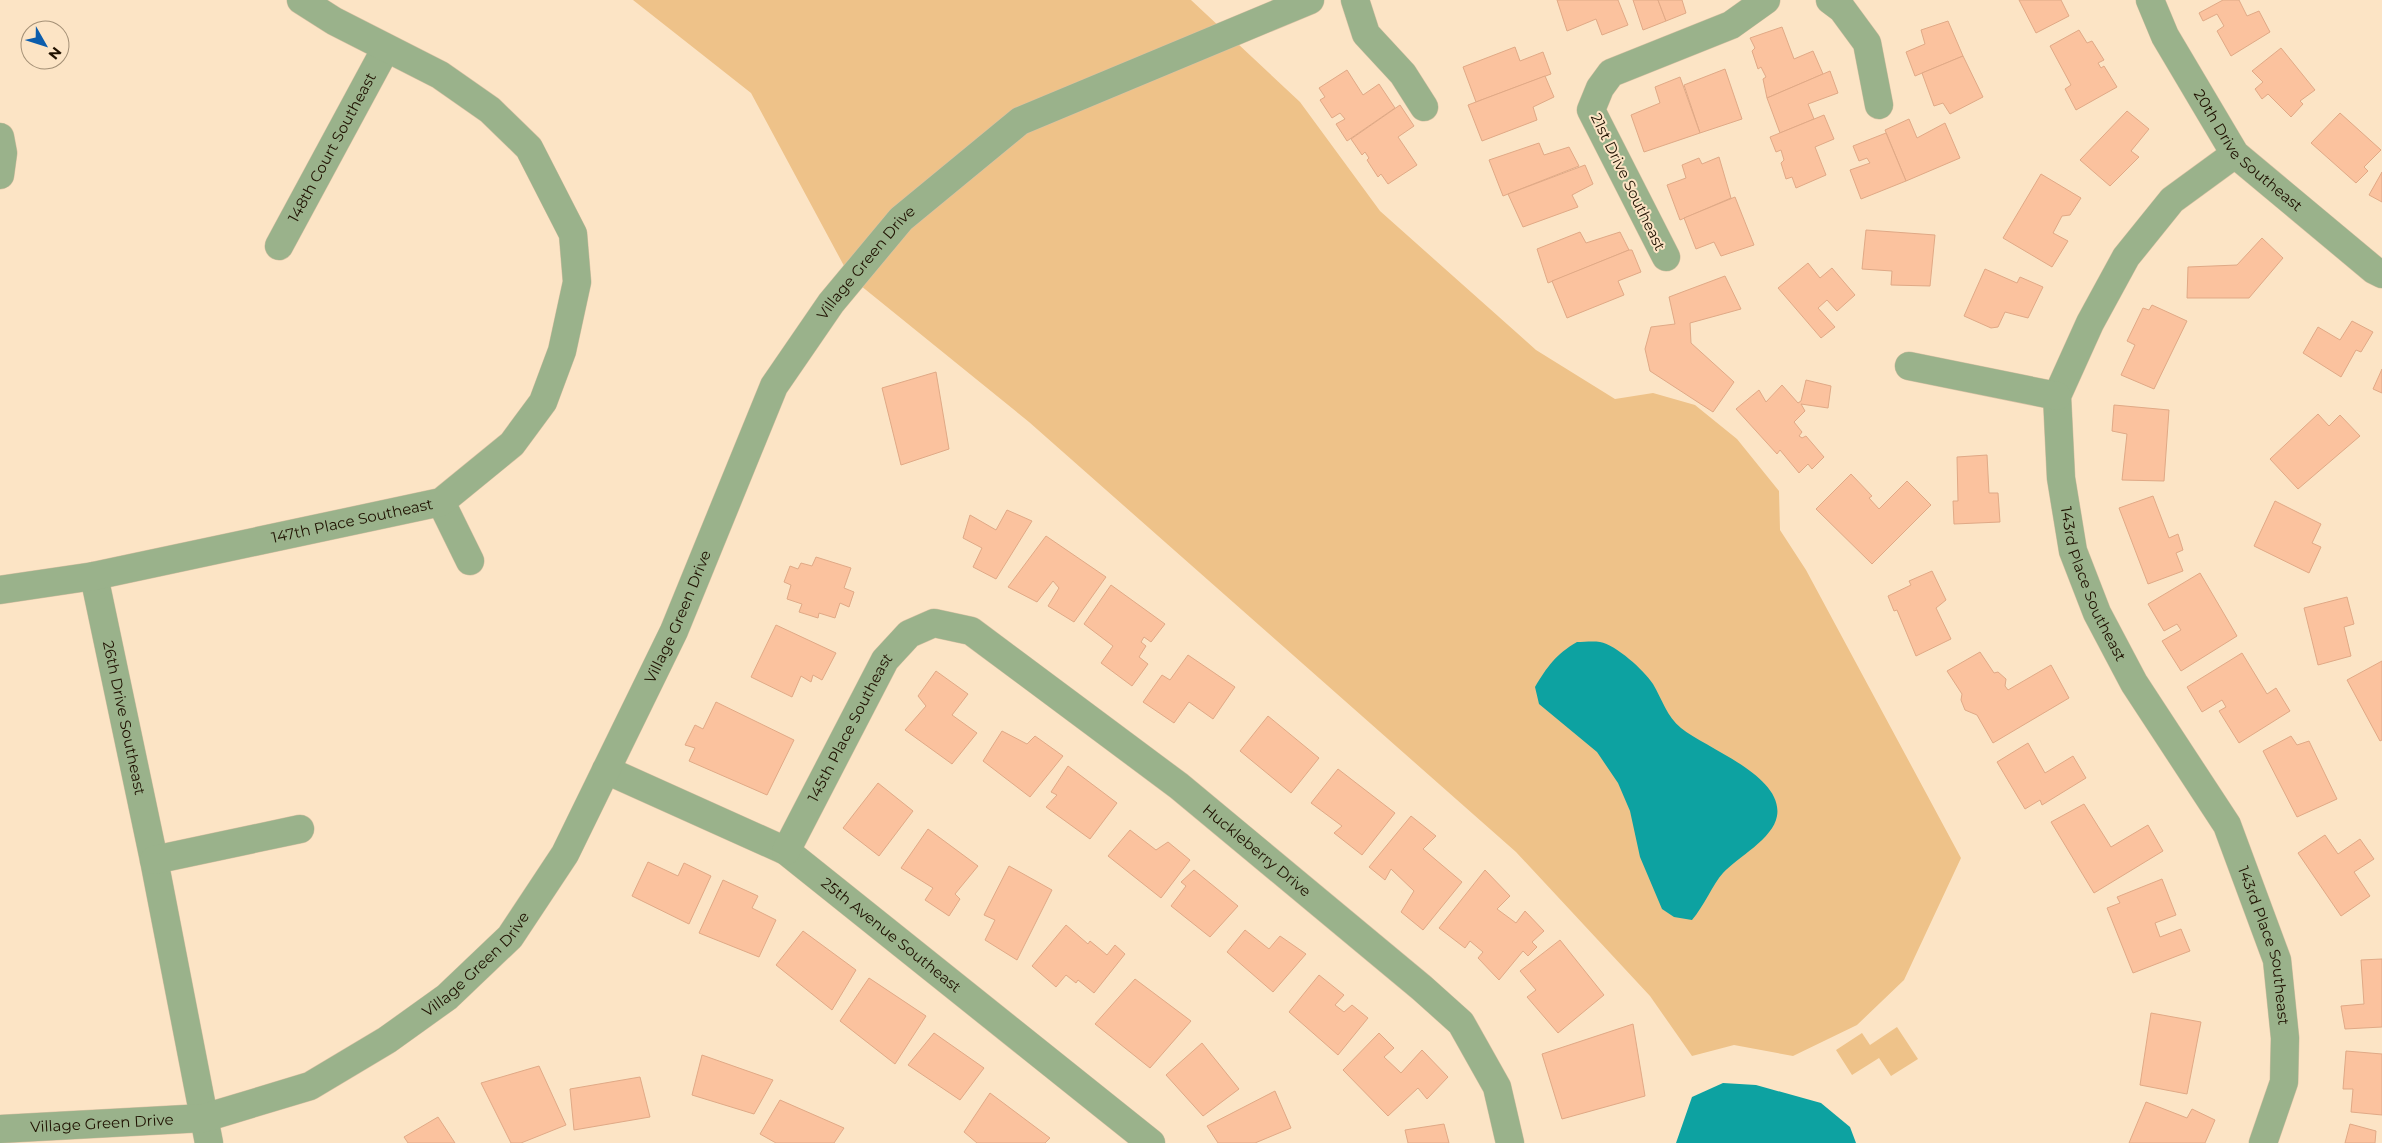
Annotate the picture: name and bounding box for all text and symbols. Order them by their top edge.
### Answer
north arrow [20,20,70,70]
text: N [45,43,66,63]
street label: 148th Court Southeast [284,69,380,225]
street label: 20th Drive Southeast [2190,86,2307,215]
street label: 21st Drive Southeast [1587,110,1670,254]
street label: Village Green Drive [812,201,919,323]
street label: 147th Place Southeast [270,494,434,547]
street label: 143rd Place Southeast [2057,505,2131,664]
street label: Village Green Drive [640,547,715,686]
street label: 26th Drive Southeast [99,639,150,797]
street label: 145th Place Southeast [803,649,896,805]
street label: Huckleberry Drive [1199,800,1315,901]
street label: 143rd Place Southeast [2234,863,2294,1026]
street label: 25th Avenue Southeast [818,873,965,996]
street label: Village Green Drive [418,908,533,1021]
street label: Village Green Drive [30,1110,174,1136]

